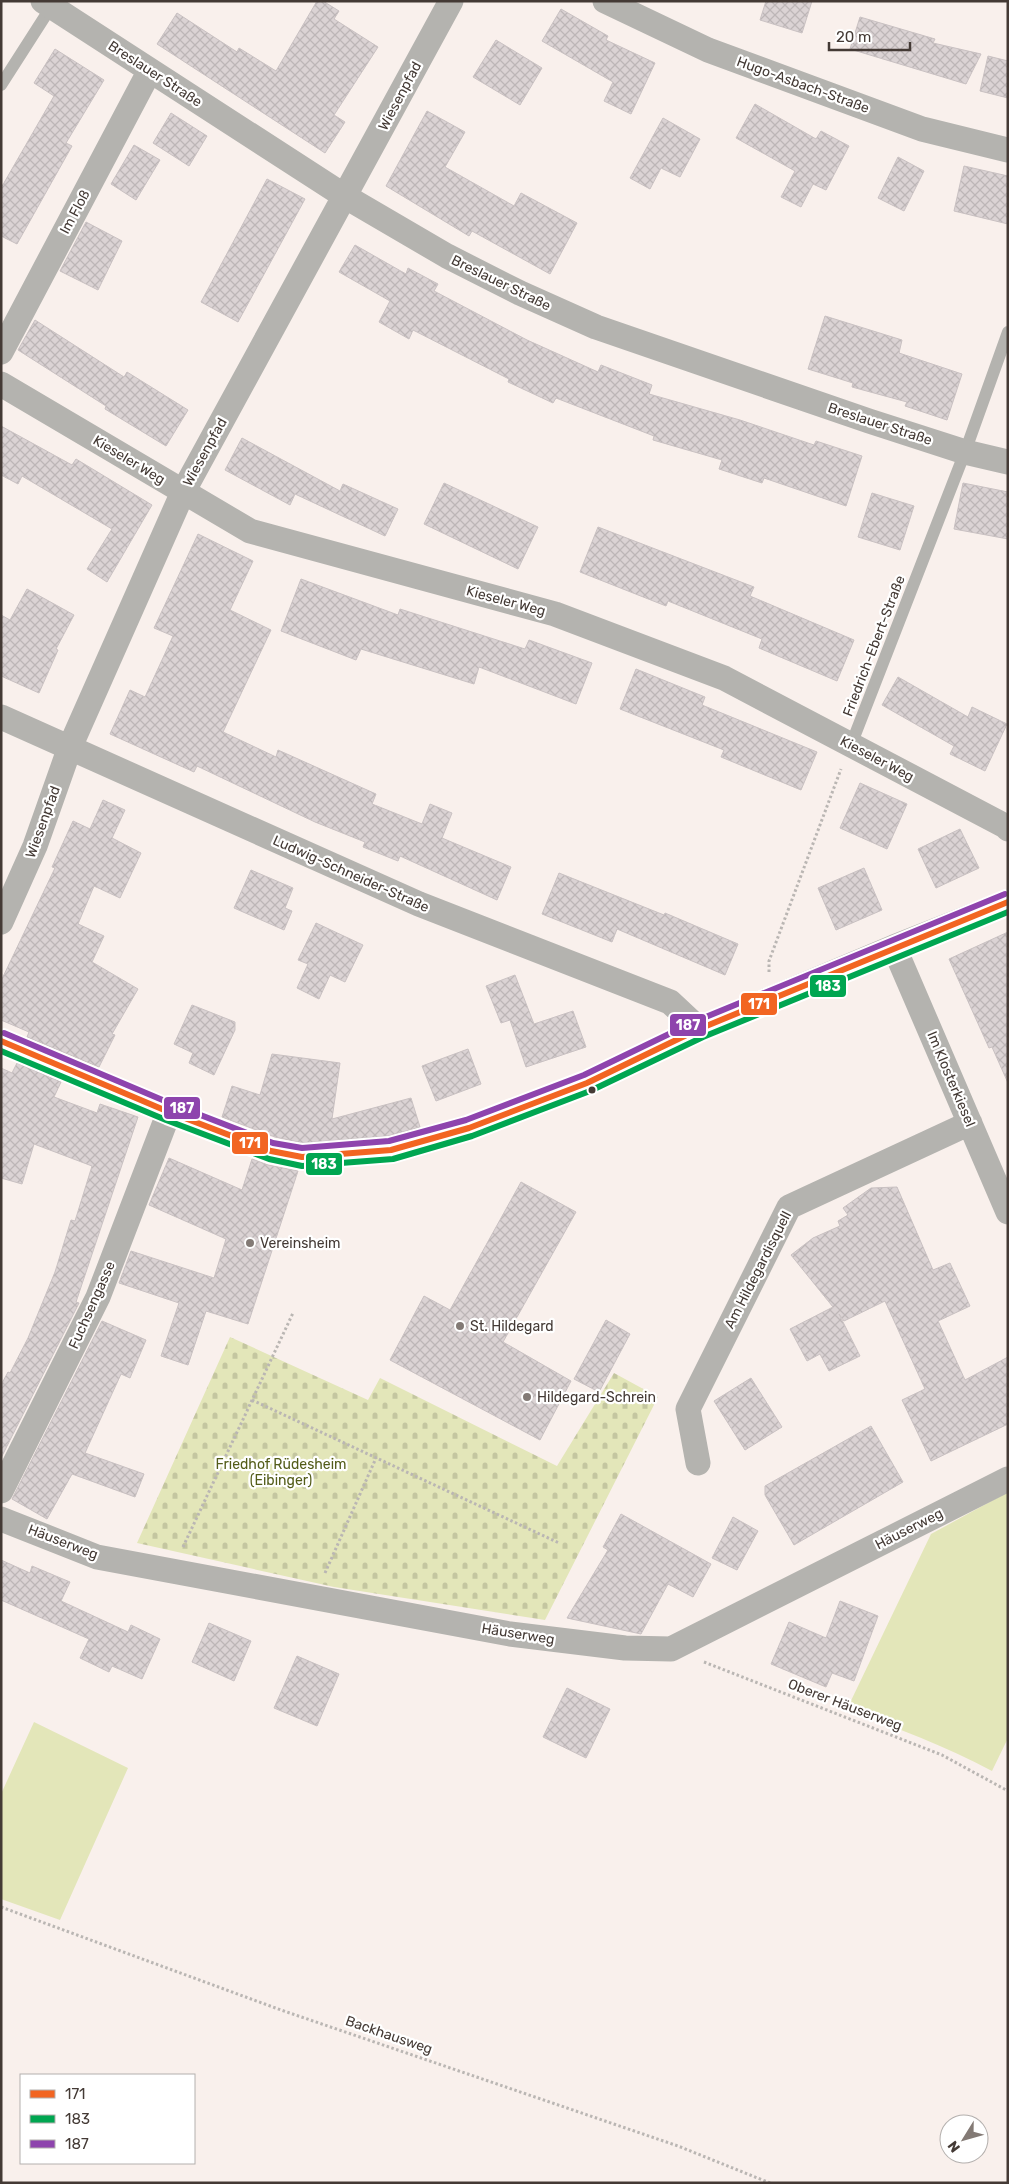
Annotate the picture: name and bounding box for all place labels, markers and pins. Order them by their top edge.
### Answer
unlabelled marker [587,1085,597,1095]
place label: Vereinsheim [260,1235,341,1252]
marker: Vereinsheim [244,1237,256,1249]
place label: St. Hildegard [470,1318,554,1335]
marker: St. Hildegard [454,1320,466,1332]
place label: Hildegard-Schrein [537,1389,656,1406]
marker: Hildegard-Schrein [521,1391,533,1403]

